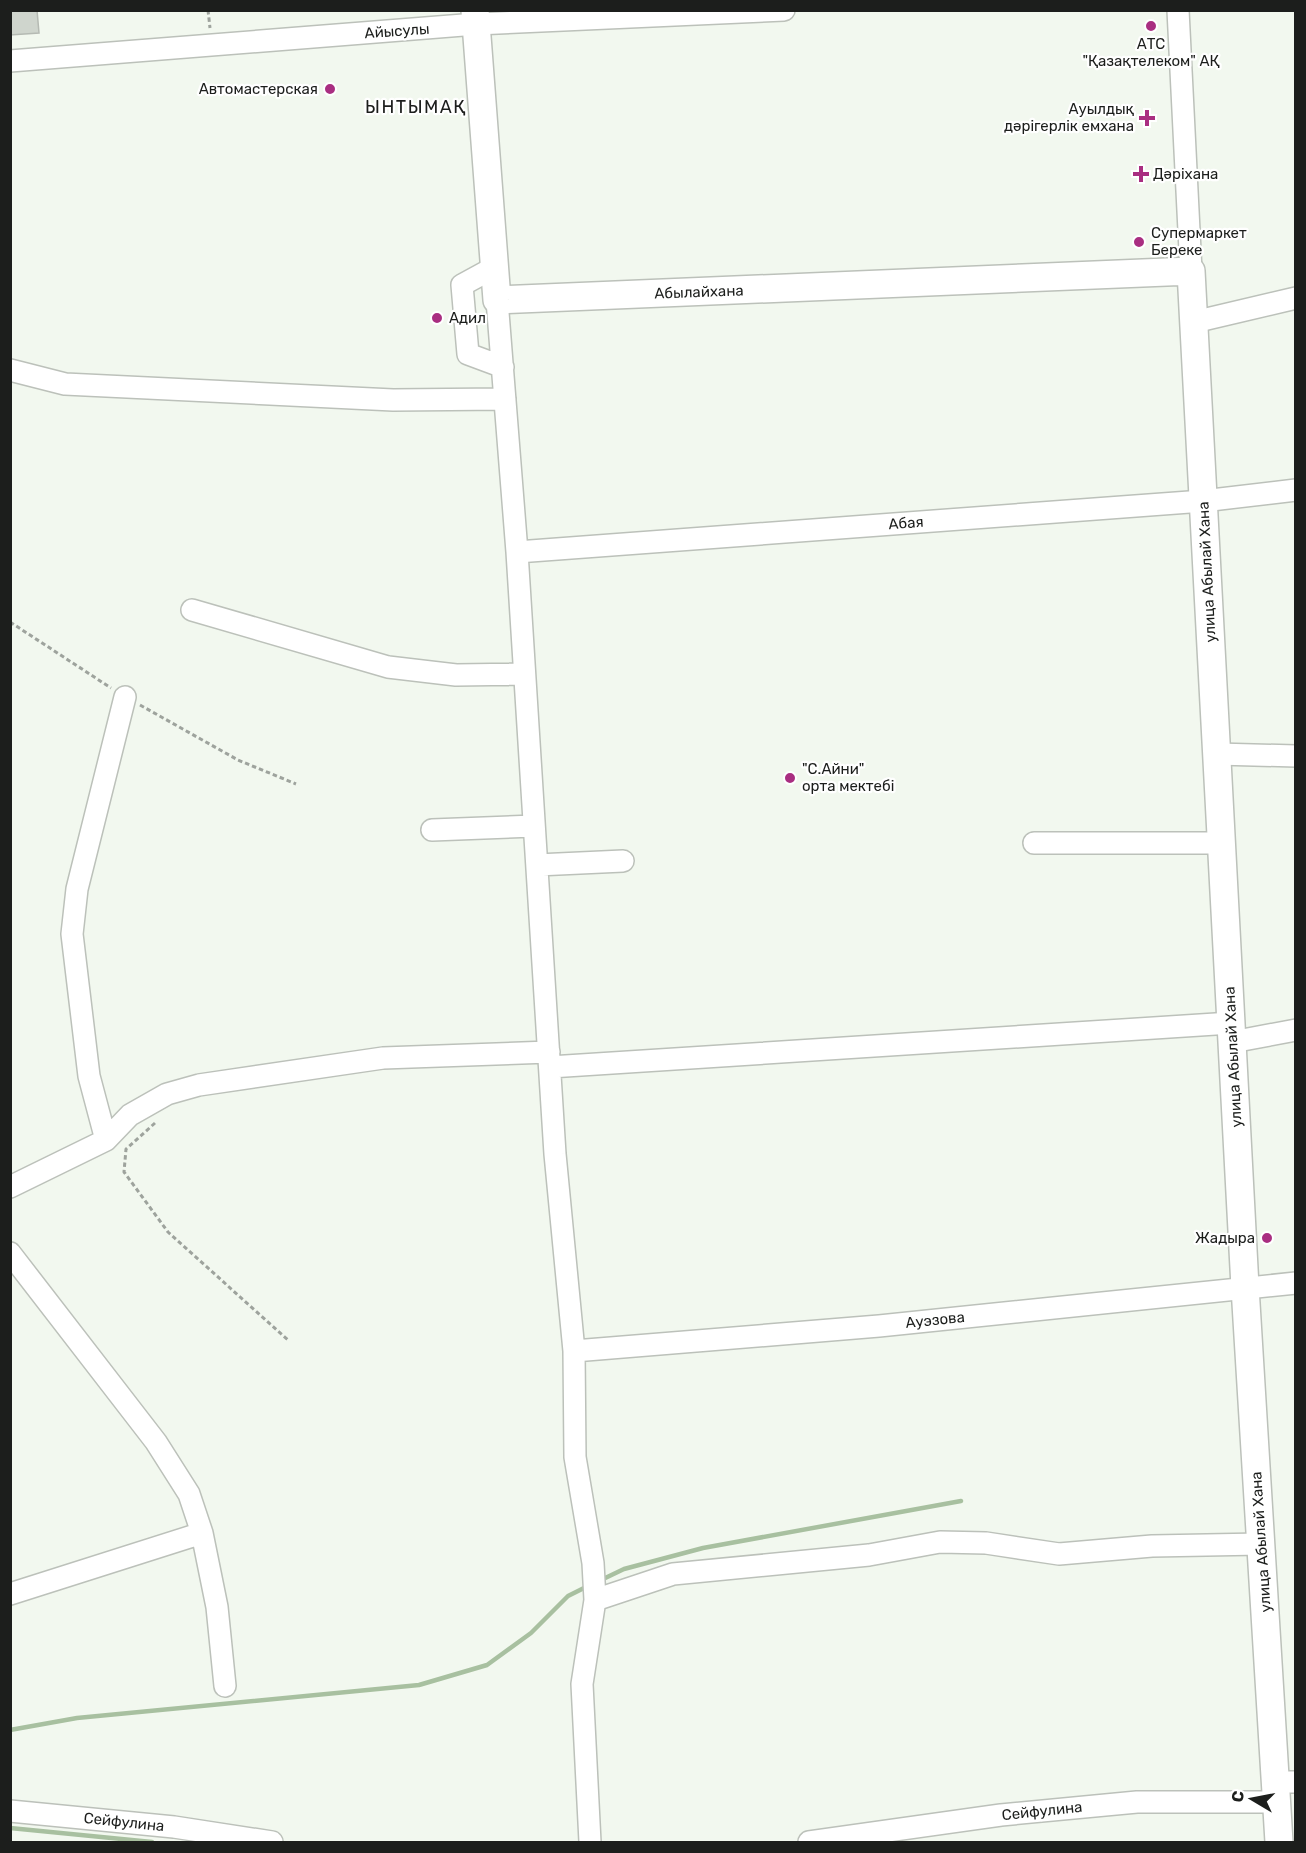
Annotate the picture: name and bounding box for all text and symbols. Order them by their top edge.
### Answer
marker: АТС "Қазақтелеком" АҚ [1144,19,1158,33]
street label: Айысулы [364,20,430,42]
place label: АТС "Қазақтелеком" АҚ [1082,35,1220,70]
place label: Автомастерская [199,80,318,98]
marker: Автомастерская [323,82,337,96]
district label: ЫНТЫМАҚ [365,96,467,118]
place label: Ауылдық дәрігерлік емхана [1004,100,1135,135]
marker: Ауылдық дәрігерлік емхана [1138,109,1156,127]
place label: Дәріхана [1153,165,1218,183]
marker: Дәріхана [1134,167,1148,181]
place label: Супермаркет Береке [1151,224,1247,259]
marker: Супермаркет Береке [1132,235,1146,249]
street label: Абылайхана [654,281,744,303]
place label: Адил [449,309,486,327]
marker: Адил [430,311,444,325]
street label: улица Абылай Хана [1194,501,1220,643]
street label: Абая [888,513,924,533]
place label: "С.Айни" орта мектебі [802,760,894,795]
marker: "С.Айни" орта мектебі [783,771,797,785]
street label: улица Абылай Хана [1220,986,1246,1128]
place label: Жадыра [1195,1229,1255,1247]
marker: Жадыра [1260,1231,1274,1245]
street label: Ауэзова [904,1308,966,1332]
street label: улица Абылай Хана [1247,1471,1275,1613]
north arrow [1222,1769,1282,1829]
text: С [1227,1789,1248,1804]
street label: Сейфулина [1001,1798,1083,1824]
street label: Сейфулина [83,1809,165,1835]

